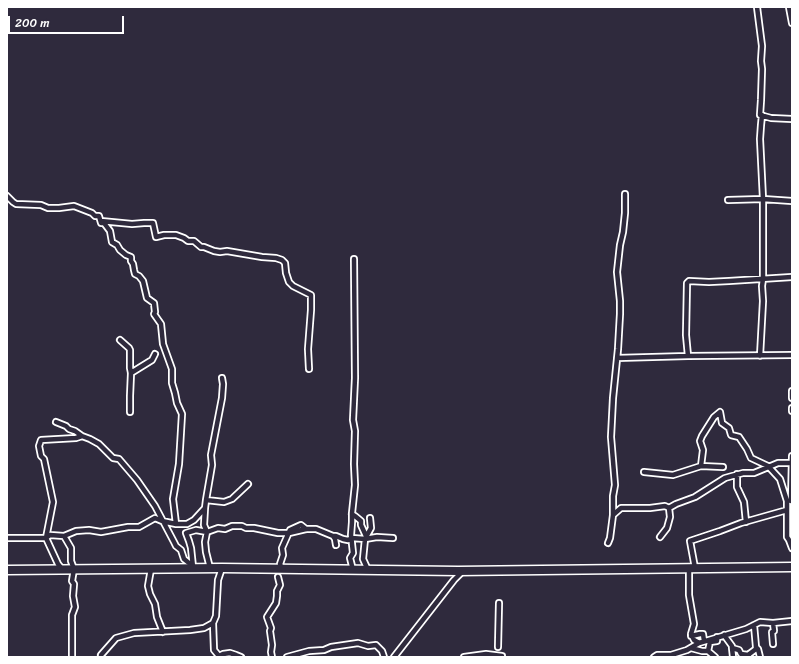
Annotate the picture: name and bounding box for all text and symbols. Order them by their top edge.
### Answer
scale bar [10,8,126,34]
text: 200 m [15,12,49,34]

